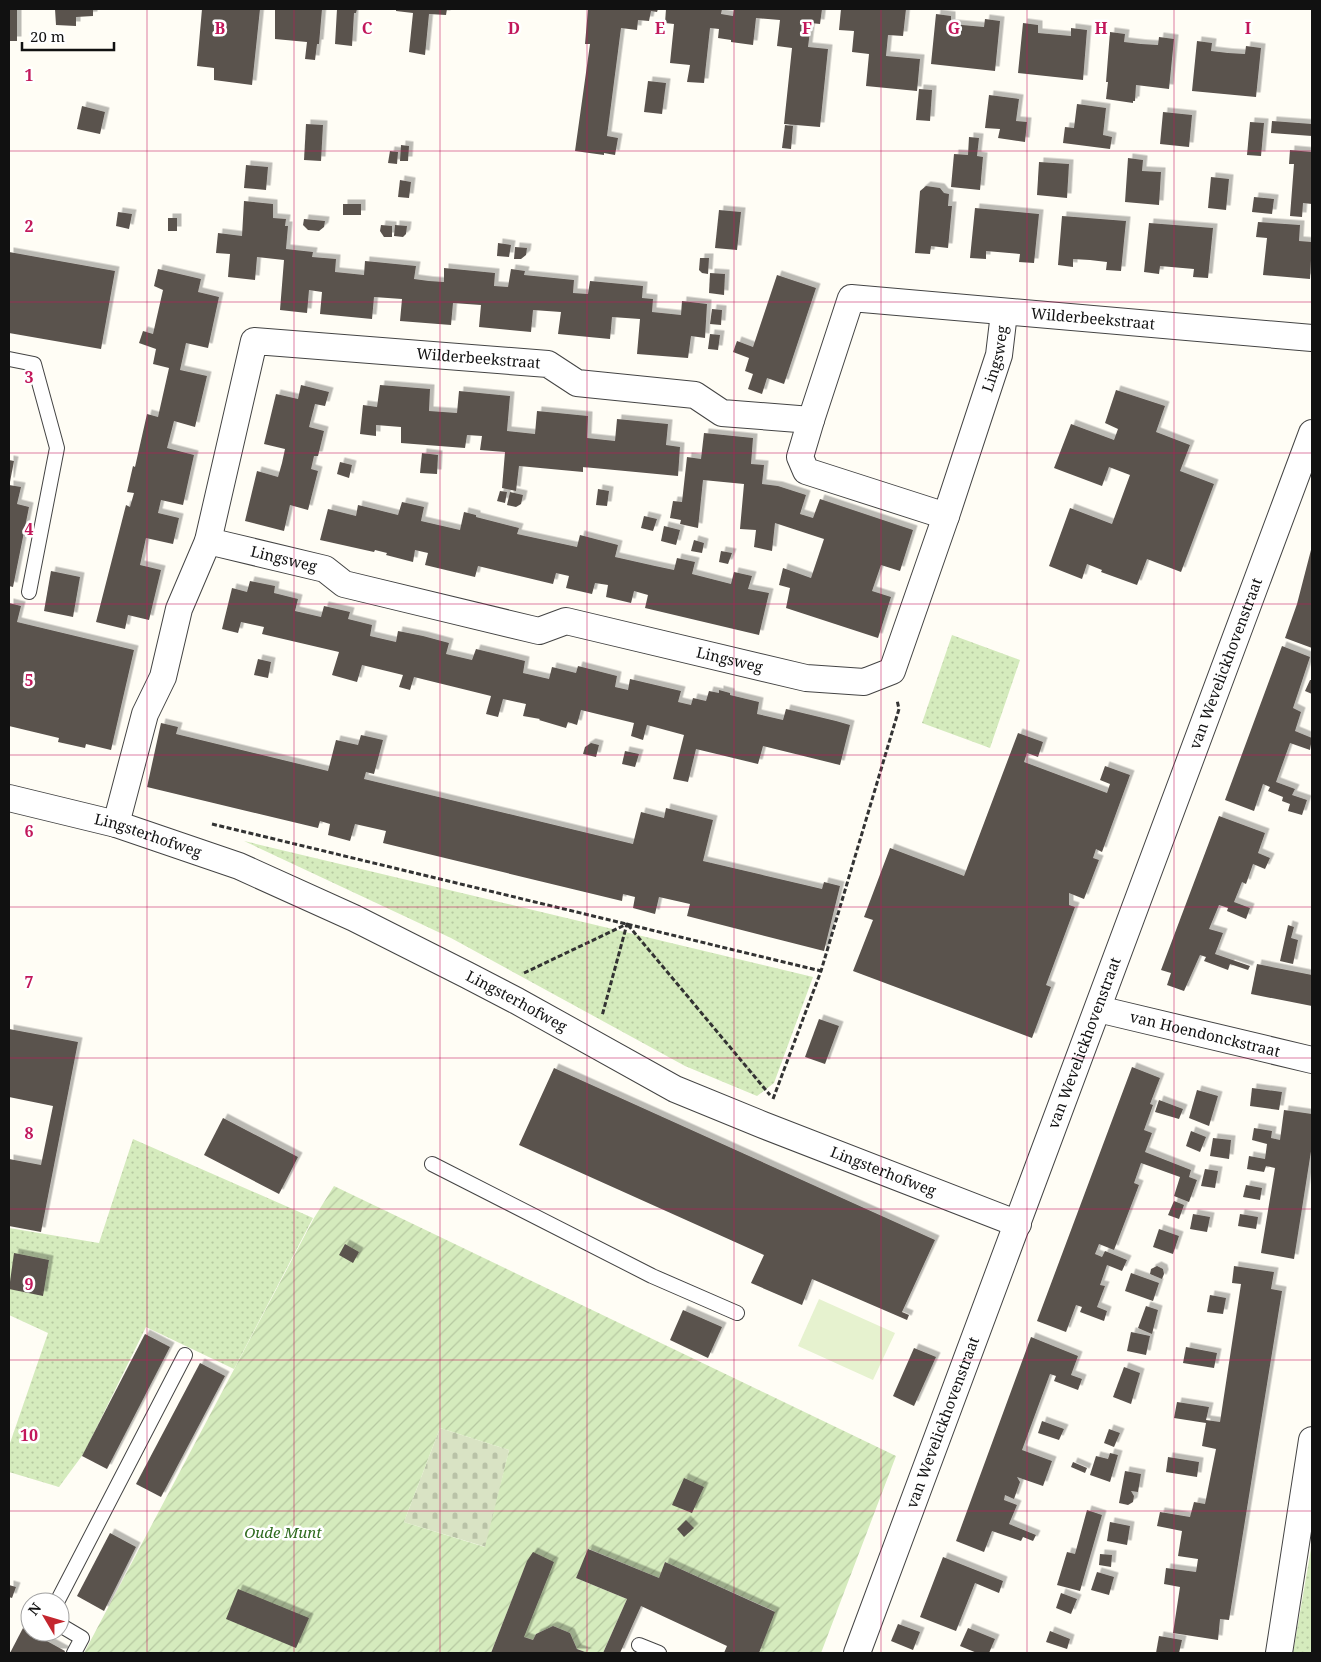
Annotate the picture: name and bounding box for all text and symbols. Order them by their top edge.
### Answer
text: B [215,17,226,39]
text: C [362,17,373,39]
text: D [508,17,520,39]
text: E [655,17,665,39]
text: F [802,17,812,39]
text: G [948,17,960,39]
text: H [1094,17,1108,39]
text: I [1245,17,1251,39]
scale bar [22,20,115,52]
text: 20 m [30,26,65,46]
text: 1 [24,64,34,86]
text: 2 [24,215,34,237]
street label: Wilderbeekstraat [1030,303,1156,333]
street label: Lingsweg [977,324,1011,394]
street label: Wilderbeekstraat [416,343,541,372]
text: 3 [24,366,34,388]
text: 4 [24,518,34,540]
street label: Lingsweg [249,541,319,576]
street label: van Wevelickhovenstraat [1184,575,1266,752]
street label: Lingsweg [695,641,765,676]
text: 5 [24,669,34,691]
street label: Lingsterhofweg [92,808,205,862]
text: 6 [24,820,34,842]
street label: van Wevelickhovenstraat [1042,954,1125,1131]
street label: Lingsterhofweg [463,965,571,1036]
text: 7 [24,971,34,993]
street label: van Hoendonckstraat [1128,1006,1282,1061]
text: 8 [24,1122,34,1144]
street label: Lingsterhofweg [828,1141,939,1200]
text: 9 [24,1273,34,1295]
street label: van Wevelickhovenstraat [901,1334,983,1511]
text: 10 [20,1424,38,1446]
park label: Oude Munt [244,1522,322,1542]
north arrow [20,1592,70,1642]
text: N [23,1598,45,1619]

